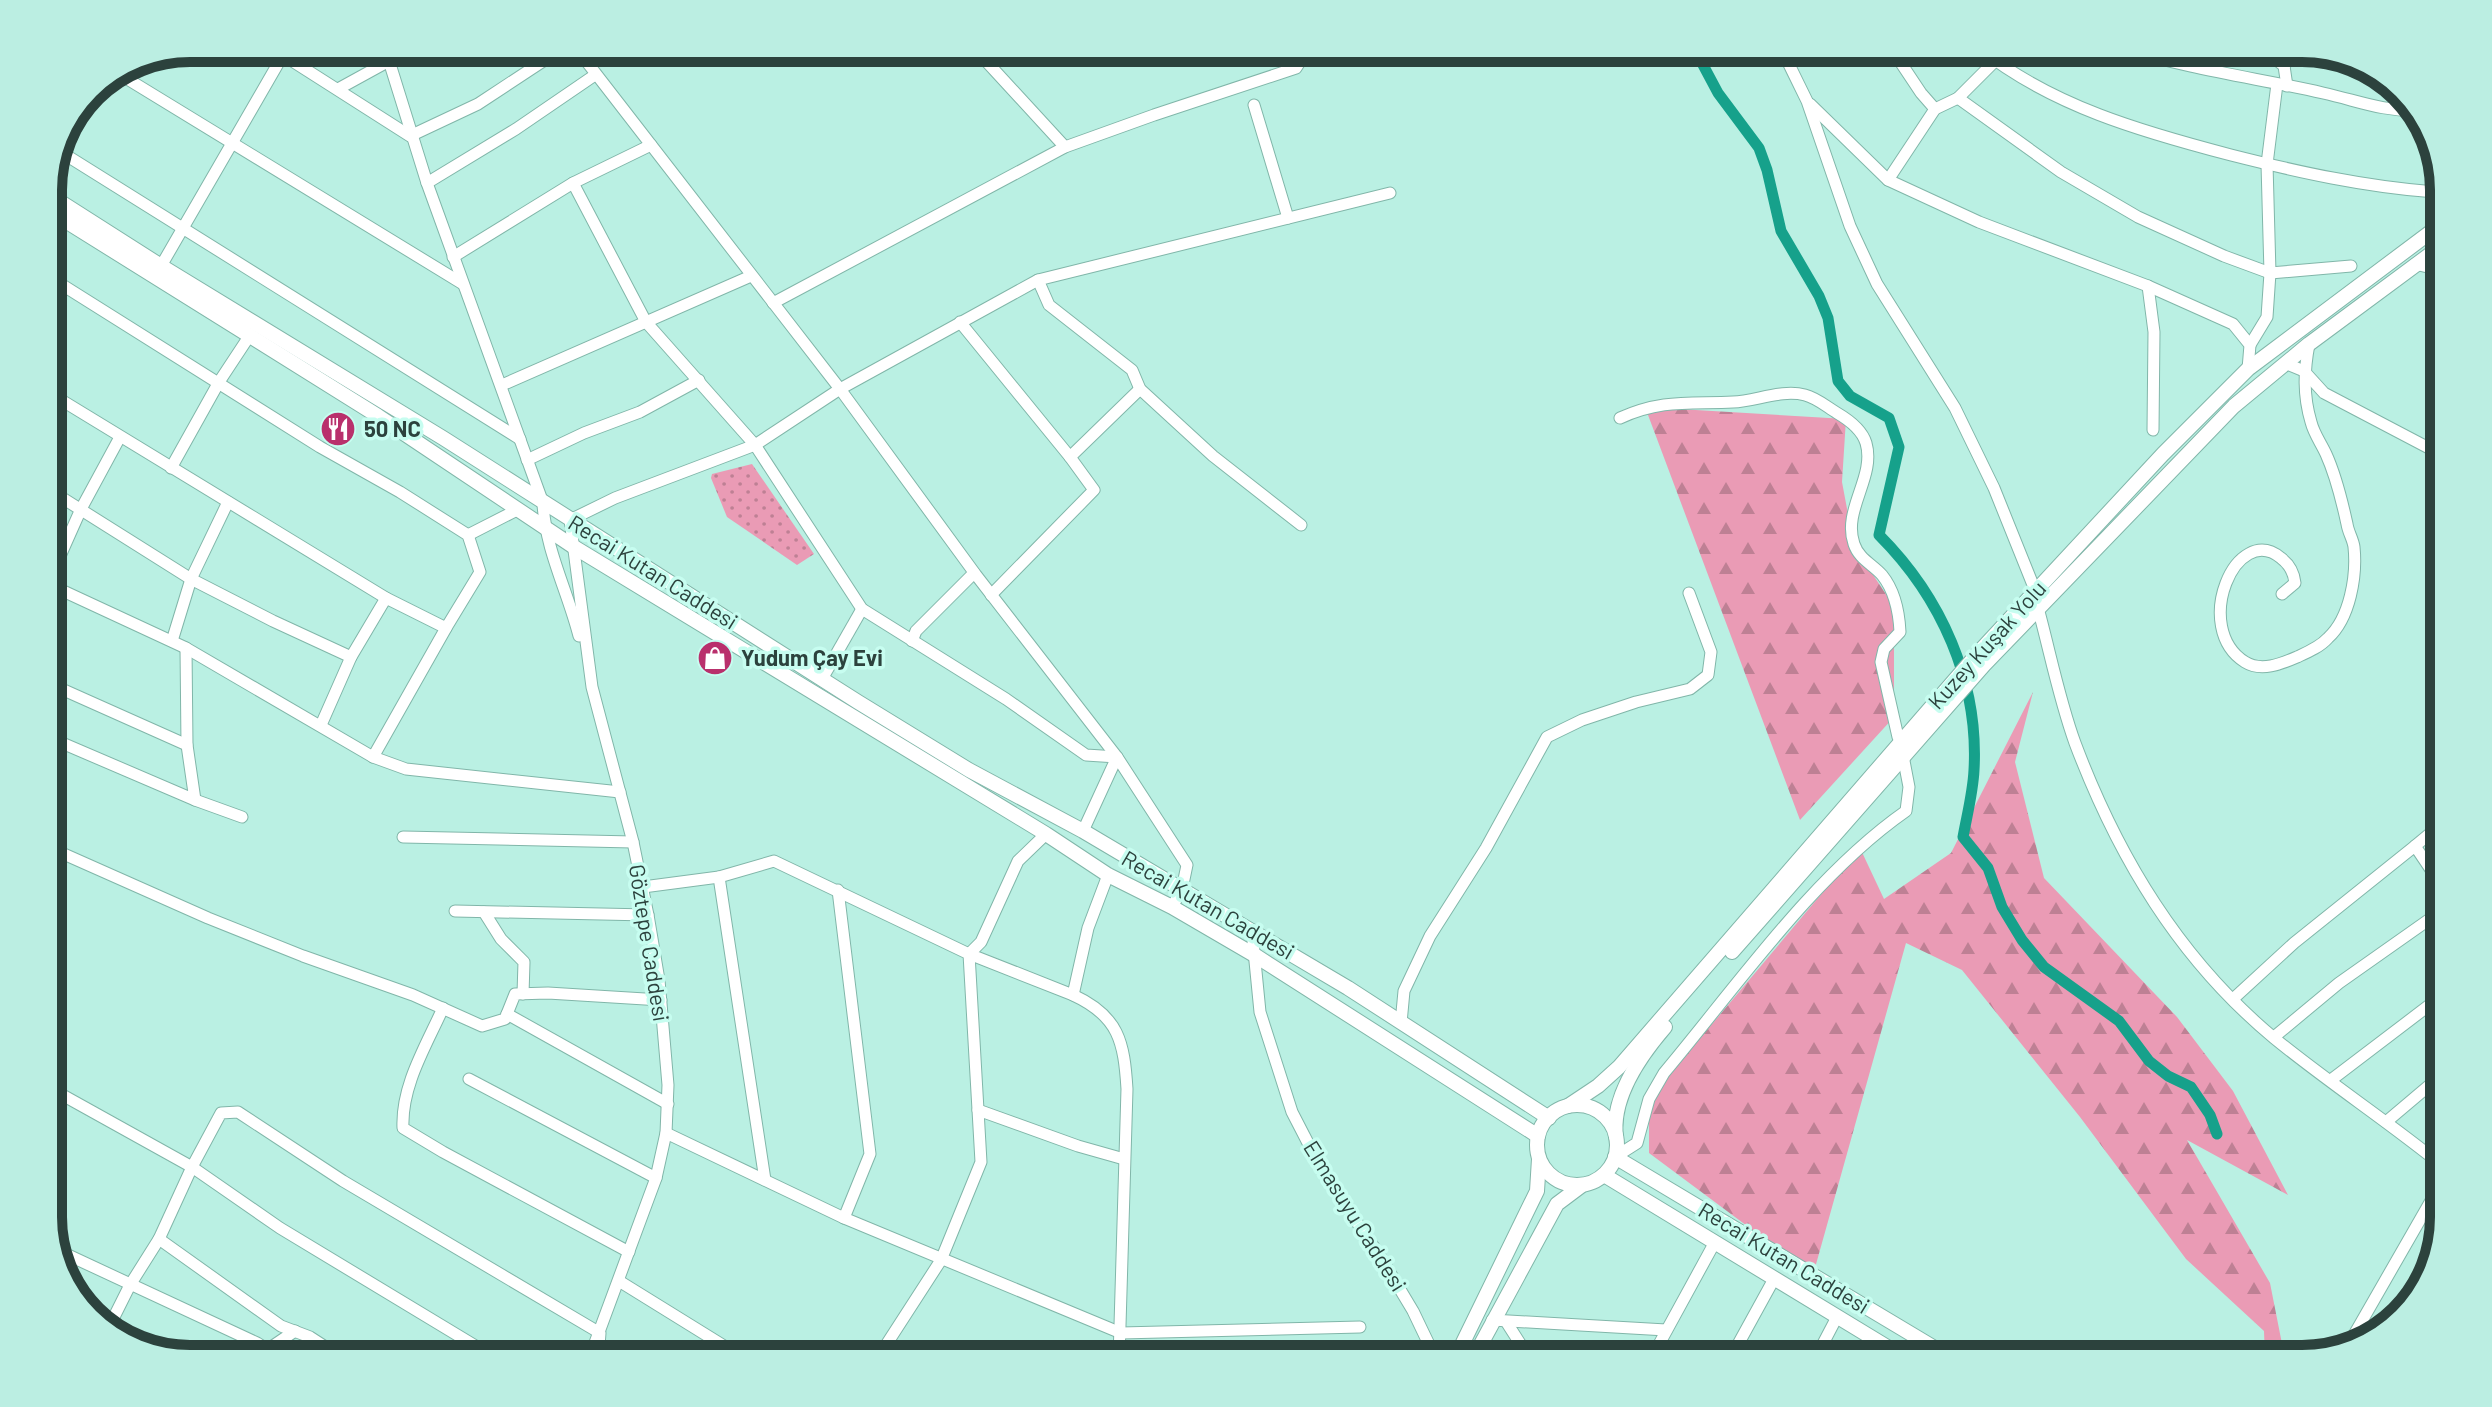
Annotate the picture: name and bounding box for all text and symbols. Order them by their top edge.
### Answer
restaurant icon: 50 NC [319,410,357,448]
place label: 50 NC [364,415,421,441]
street label: Recai Kutan Caddesi [564,509,743,634]
street label: Kuzey Kuşak Yolu [1922,575,2051,714]
shop icon: Yudum Çay Evi [696,639,734,677]
place label: Yudum Çay Evi [741,644,883,670]
street label: Recai Kutan Caddesi [1118,844,1299,964]
street label: Göztepe Caddesi [625,862,675,1023]
street label: Elmasuyu Caddesi [1299,1135,1413,1296]
street label: Recai Kutan Caddesi [1694,1196,1875,1318]

